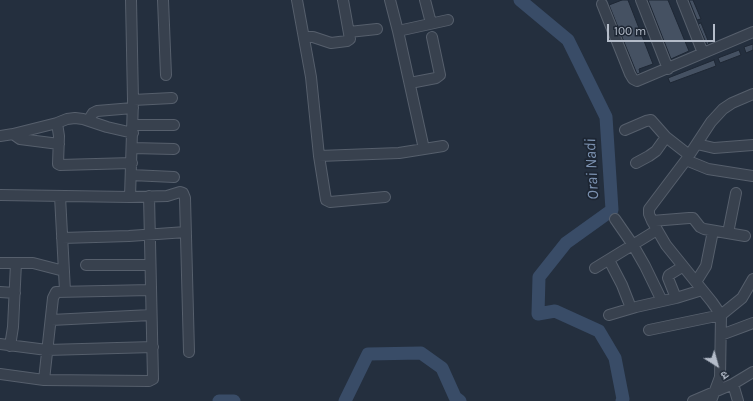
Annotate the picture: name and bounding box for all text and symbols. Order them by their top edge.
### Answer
scale bar [609,16,717,42]
text: 100 m [614,24,646,38]
water label: Orai Nadi [581,138,603,200]
north arrow [697,345,737,385]
text: उ [718,368,731,382]

